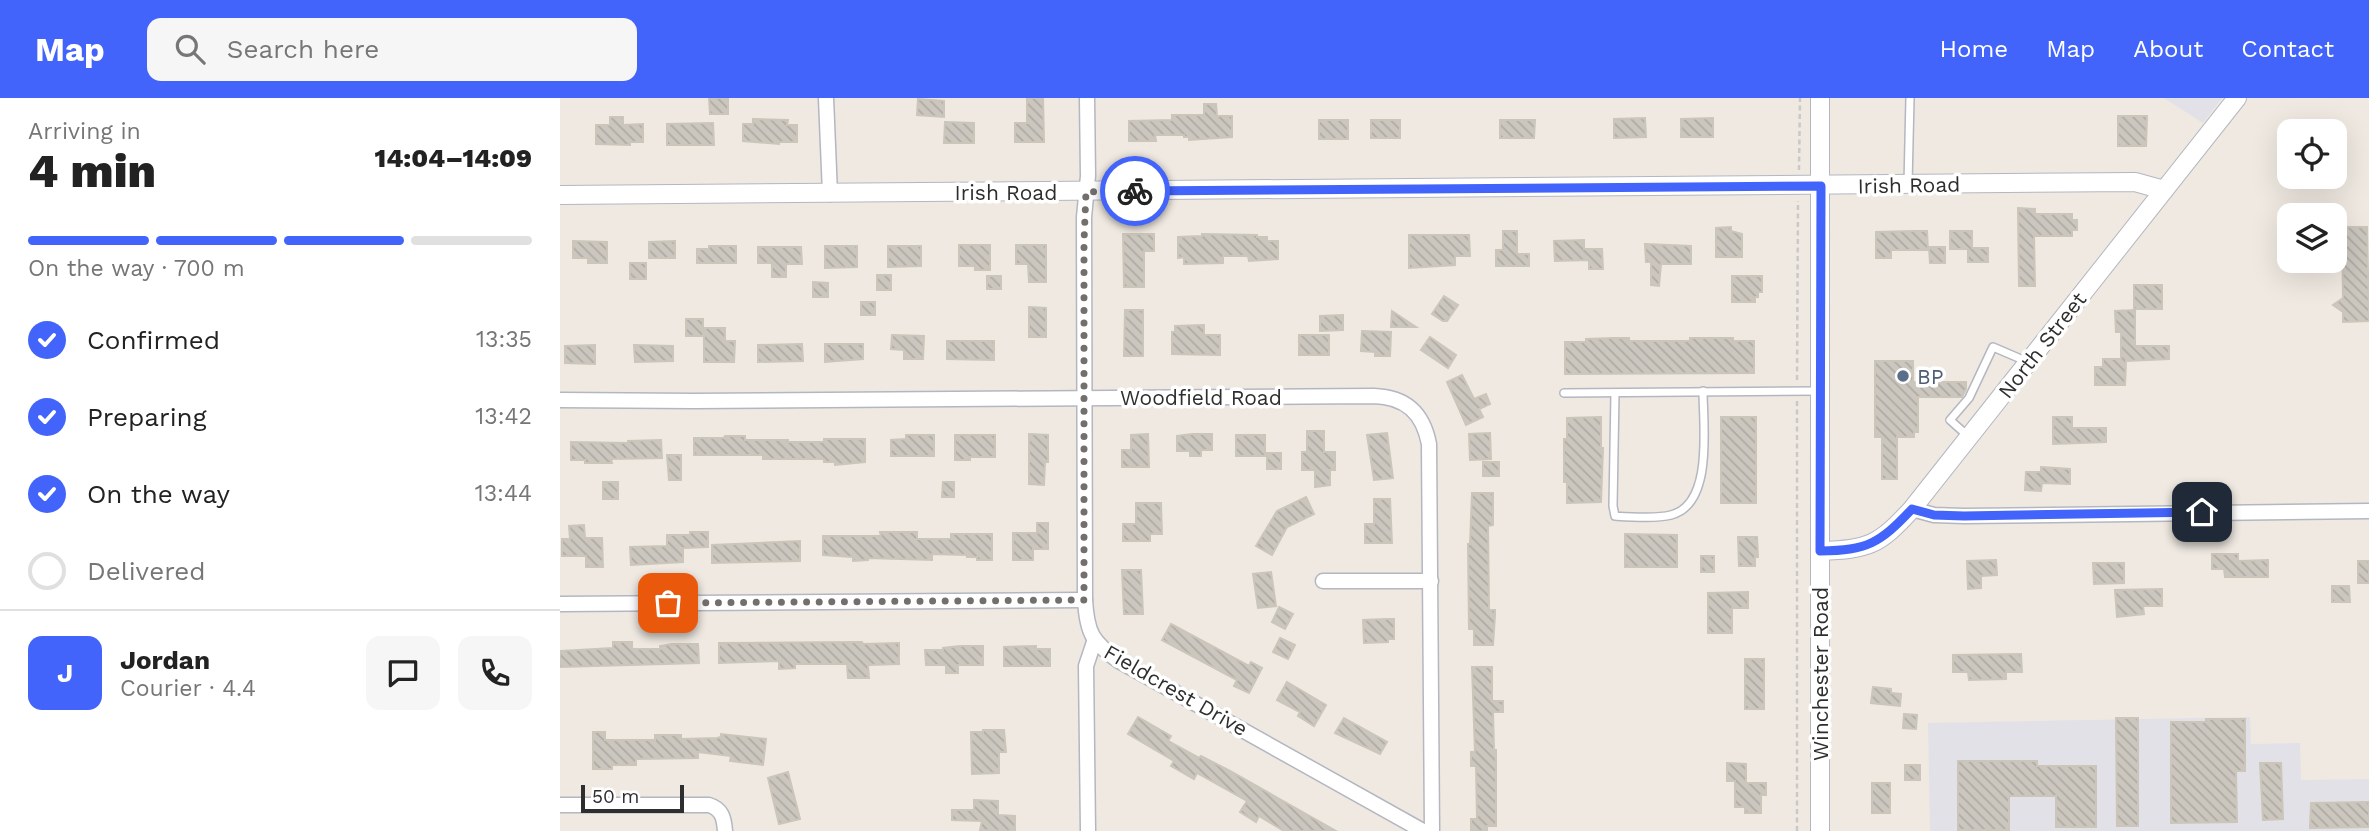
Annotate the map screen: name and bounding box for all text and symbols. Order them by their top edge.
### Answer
search box [147,18,637,81]
text: Map [35,30,105,69]
icon: search [171,30,209,68]
text: Search here [227,34,379,64]
text: Home [1940,35,2008,63]
text: Map [2046,35,2095,63]
text: About [2133,35,2203,63]
text: Contact [2241,35,2334,63]
text: Arriving in [28,118,141,145]
map controls [2277,119,2347,273]
button: locate [2277,119,2347,189]
text: 14:04–14:09 [375,143,532,173]
text: 4 min [28,144,156,198]
courier [1100,156,1170,226]
icon: bike [1116,172,1154,210]
street label: Irish Road [1857,172,1961,198]
street label: Irish Road [955,180,1057,205]
button: layers [2277,203,2347,273]
text: On the way · 700 m [28,255,245,282]
street label: North Street [1993,287,2091,403]
icon: check [28,321,66,359]
text: Confirmed [87,325,220,355]
text: 13:35 [476,326,532,353]
place label: BP [1917,364,1944,389]
marker: BP [1895,368,1911,384]
street label: Woodfield Road [1120,385,1282,410]
icon: check [28,398,66,436]
text: Preparing [87,402,207,432]
text: 13:42 [475,403,532,430]
icon: check [28,475,66,513]
text: On the way [87,479,230,509]
text: 13:44 [475,480,532,507]
pin [2172,482,2232,542]
icon: home [2183,493,2221,531]
text: Delivered [87,556,206,586]
pin [638,573,698,633]
icon: bag [649,584,687,622]
street label: Winchester Road [1808,587,1833,761]
button: chat [366,636,440,710]
button: phone [458,636,532,710]
street label: Fieldcrest Drive [1100,639,1252,741]
text: Jordan [120,645,210,675]
text: J [57,658,73,688]
text: Courier · 4.4 [120,675,256,702]
scale bar [581,782,684,814]
text: 50 m [592,785,639,808]

